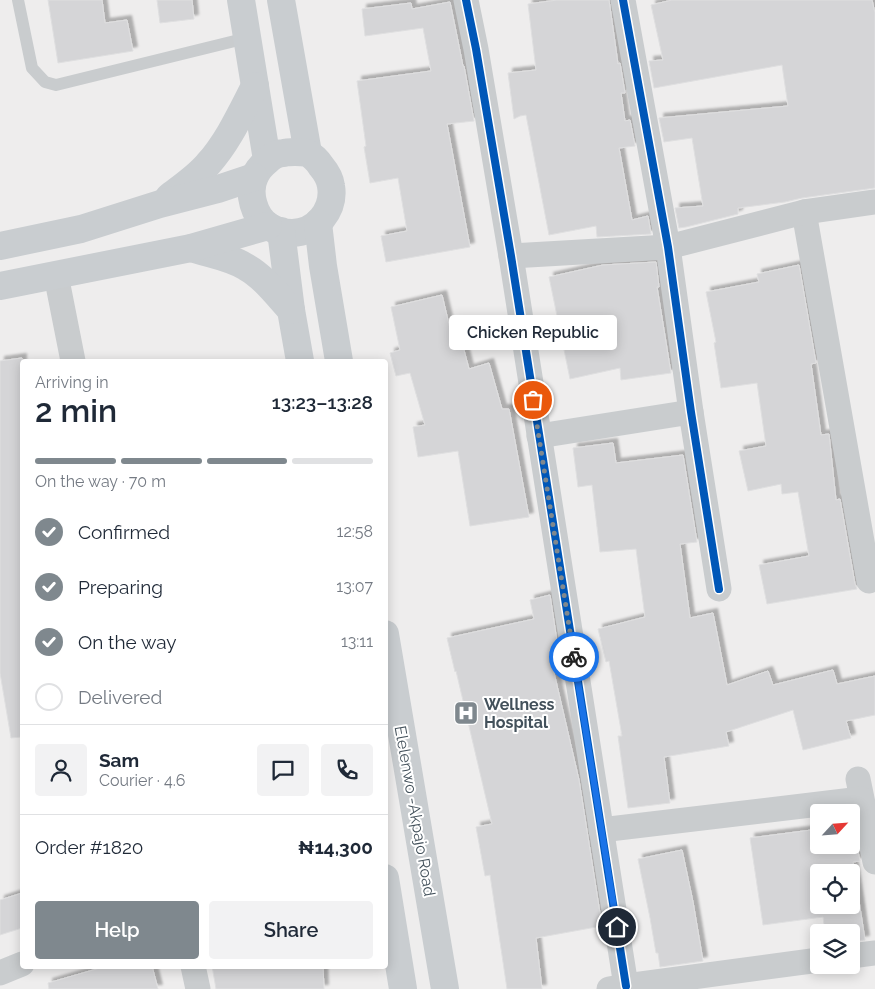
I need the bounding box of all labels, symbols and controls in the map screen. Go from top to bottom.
callout: Chicken Republic [449,315,617,350]
text: Chicken Republic [467,323,599,342]
text: Arriving in [35,373,109,392]
pin [512,379,554,421]
icon: bag [519,386,547,414]
text: 13:23–13:28 [272,391,373,413]
text: 2 min [35,392,117,429]
text: On the way · 70 m [35,472,166,491]
icon: check [35,518,63,546]
text: Confirmed [78,521,170,543]
text: 12:58 [337,522,373,541]
icon: check [35,573,63,601]
text: Preparing [78,576,163,598]
text: 13:07 [336,577,373,596]
icon: check [35,628,63,656]
text: On the way [78,631,177,653]
text: 13:11 [341,632,373,651]
courier [549,632,599,682]
icon: bike [560,643,588,671]
text: Delivered [78,686,162,708]
place label: Wellness Hospital [484,695,555,732]
hospital icon: Wellness Hospital [453,700,479,726]
street label: Elelenwo -Akpajo Road [391,724,439,898]
button: person [35,744,87,796]
button: chat [257,744,309,796]
button: phone [321,744,373,796]
text: Sam [99,749,139,771]
text: Courier · 4.6 [99,771,185,790]
north arrow [810,804,860,854]
map controls [810,804,860,974]
text: Order #1820 [35,836,144,858]
text: ₦14,300 [298,836,373,858]
button: locate [810,864,860,914]
button: Help [35,901,199,959]
button: Share [209,901,373,959]
pin [596,906,638,948]
icon: home [603,913,631,941]
button: layers [810,924,860,974]

